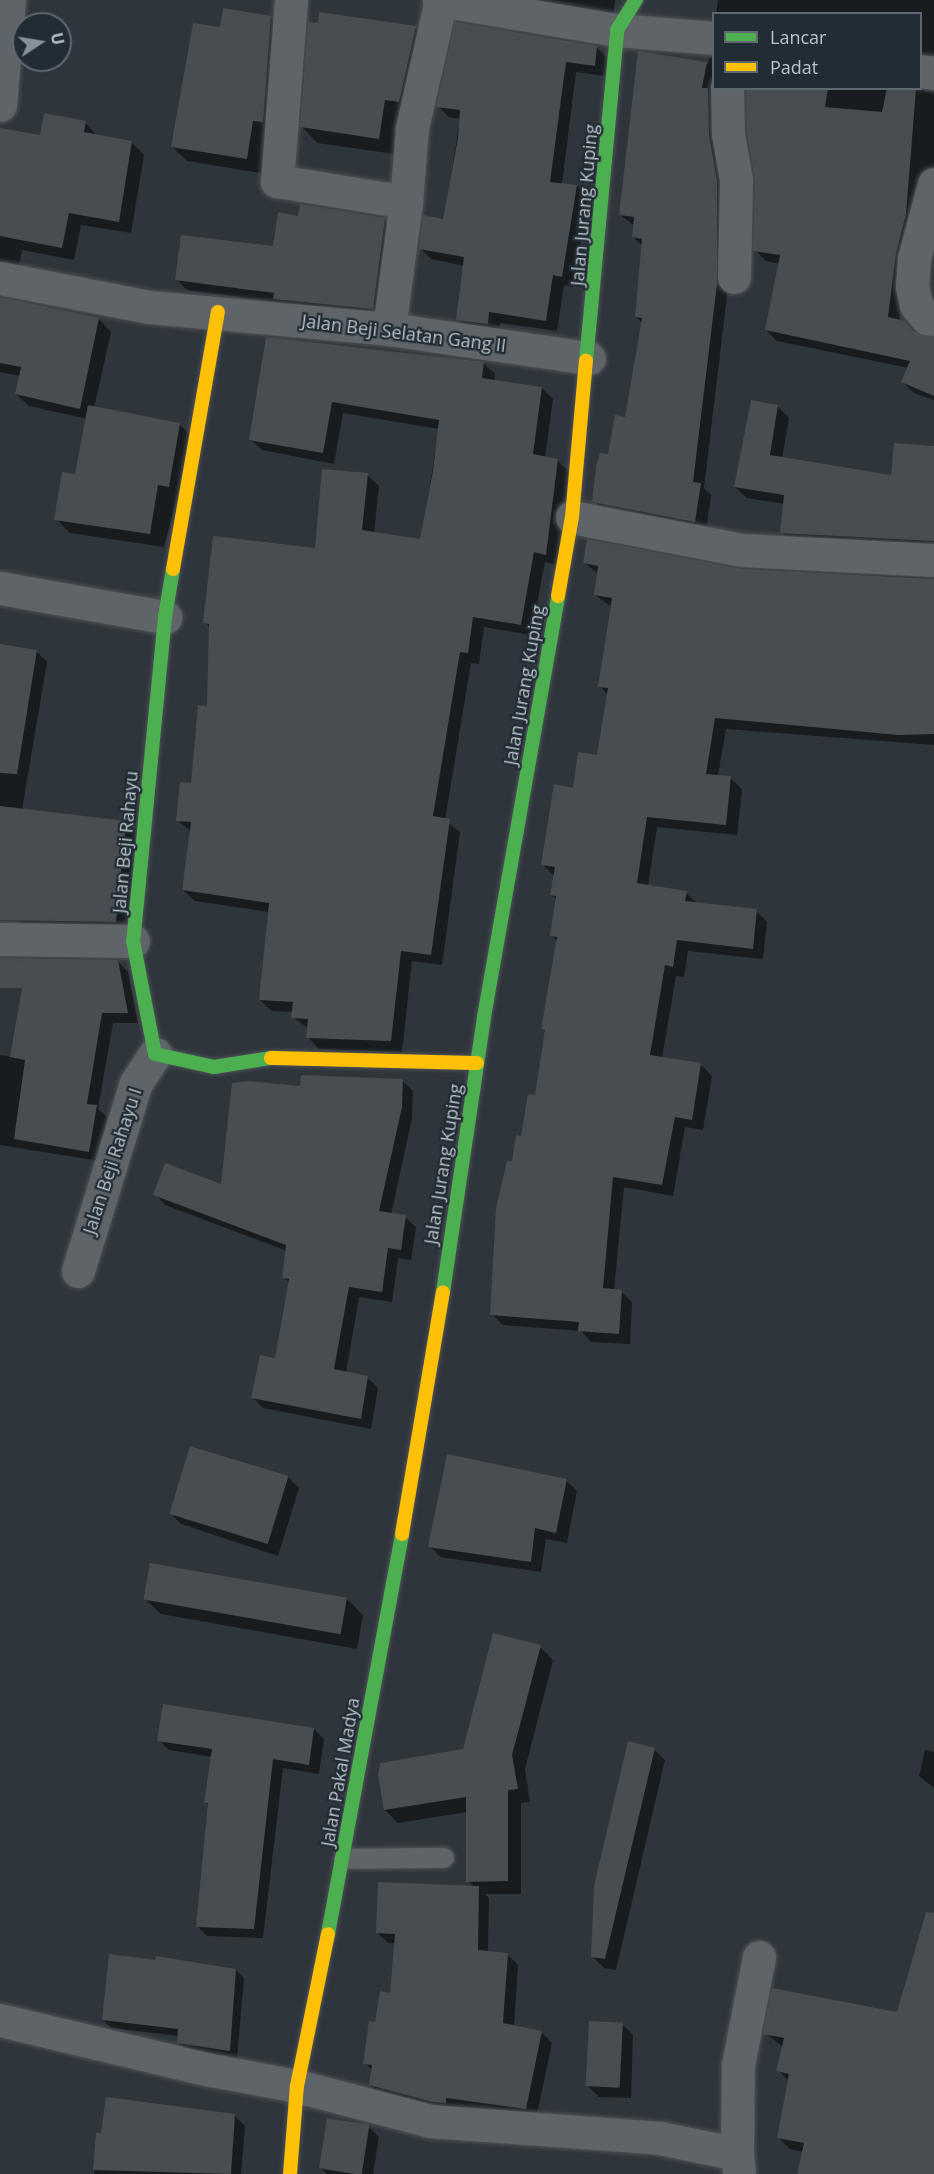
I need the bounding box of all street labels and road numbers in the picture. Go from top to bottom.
street label: Jalan Jurang Kuping [566,123,602,287]
street label: Jalan Beji Selatan Gang II [301,310,507,356]
street label: Jalan Jurang Kuping [499,603,549,767]
street label: Jalan Beji Rahayu [108,770,142,914]
street label: Jalan Jurang Kuping [420,1082,466,1246]
street label: Jalan Beji Rahayu I [78,1085,146,1237]
street label: Jalan Pakal Madya [316,1696,364,1848]

